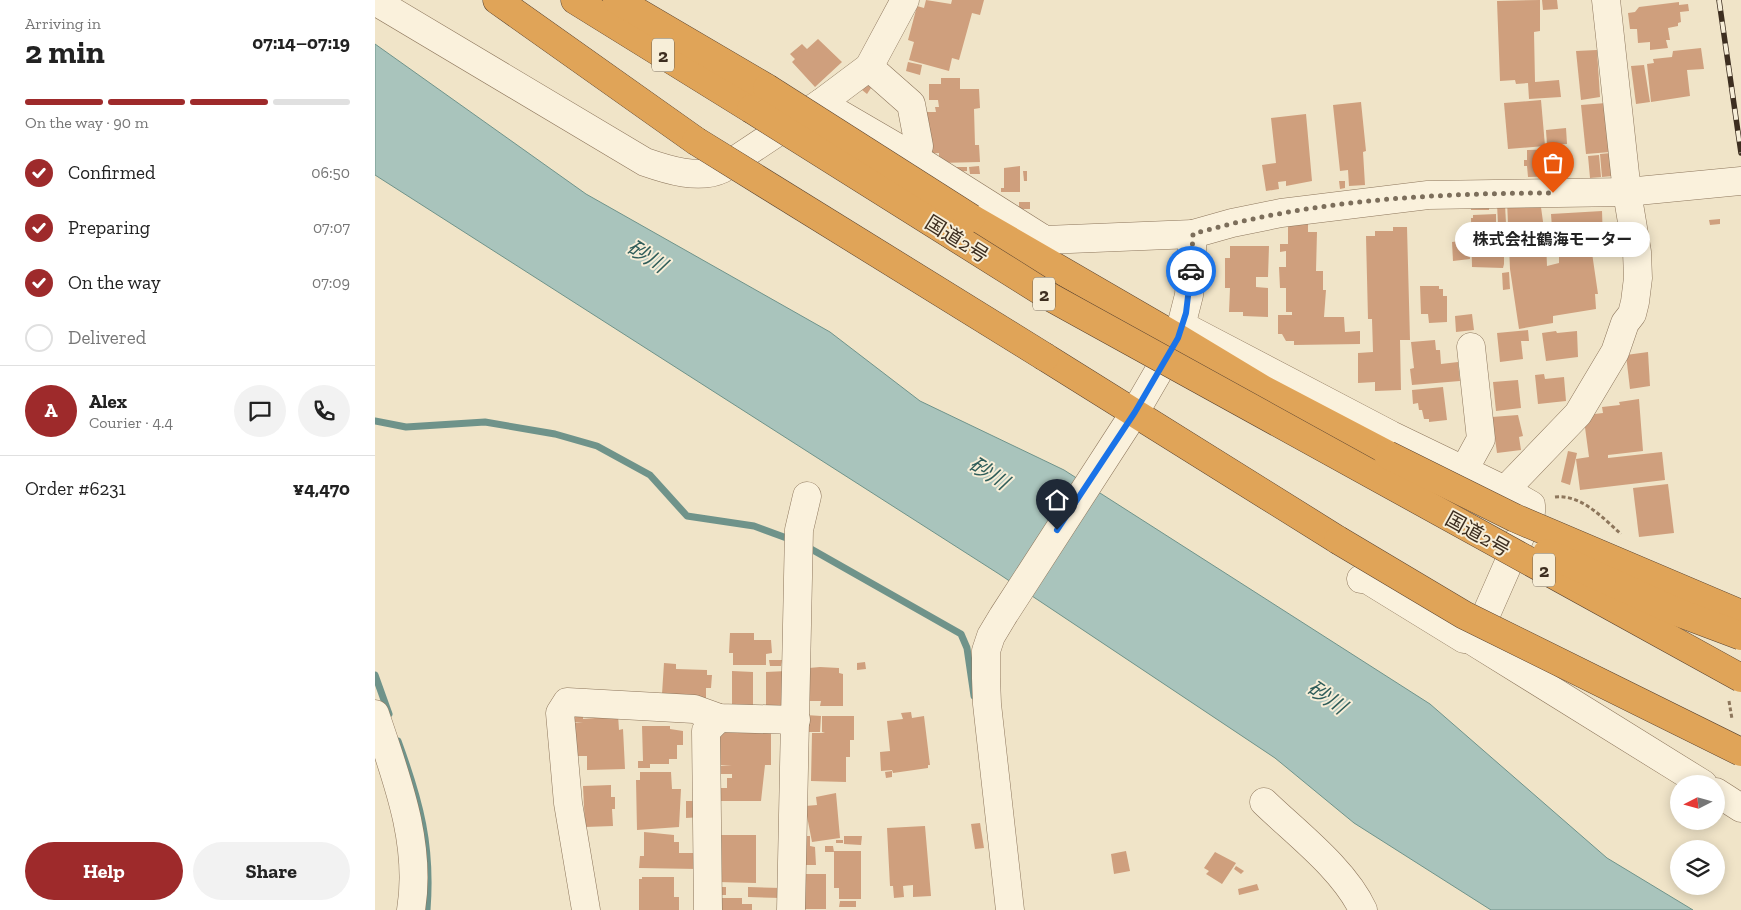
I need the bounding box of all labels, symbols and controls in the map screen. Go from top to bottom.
text: Arriving in [25,14,101,33]
text: 07:14–07:19 [252,31,350,54]
text: 2 min [25,33,105,71]
road number: 2 [652,38,674,72]
text: On the way · 90 m [25,113,149,132]
pin [1532,142,1574,193]
icon: bag [1539,149,1567,177]
icon: check [25,159,53,187]
text: Confirmed [68,161,155,184]
text: 06:50 [311,163,350,182]
street label: 国道2号 [921,210,993,268]
icon: check [25,214,53,242]
text: Preparing [68,216,150,239]
text: 07:07 [313,218,350,237]
callout: 株式会社鶴海モーター [1455,223,1651,258]
text: 株式会社鶴海モーター [1472,230,1633,249]
water label: 砂川 [623,234,673,279]
courier [1166,246,1216,296]
icon: car [1177,257,1205,285]
icon: check [25,269,53,297]
text: On the way [68,271,161,294]
text: 07:09 [312,273,350,292]
road number: 2 [1033,278,1055,310]
text: Delivered [68,326,146,349]
button: chat [234,385,286,437]
button: phone [298,385,350,437]
text: Alex [89,390,127,413]
text: A [44,399,58,422]
text: Courier · 4.4 [89,413,173,432]
water label: 砂川 [965,451,1015,496]
text: Order #6231 [25,477,126,500]
text: ¥4,470 [293,477,350,500]
pin [1036,479,1078,530]
icon: home [1043,486,1071,514]
street label: 国道2号 [1441,506,1515,562]
road number: 2 [1533,554,1555,586]
water label: 砂川 [1303,675,1353,720]
north arrow [1670,775,1725,830]
map controls [1670,775,1725,895]
button: layers [1670,840,1725,895]
button: Help [25,842,183,900]
button: Share [193,842,350,900]

